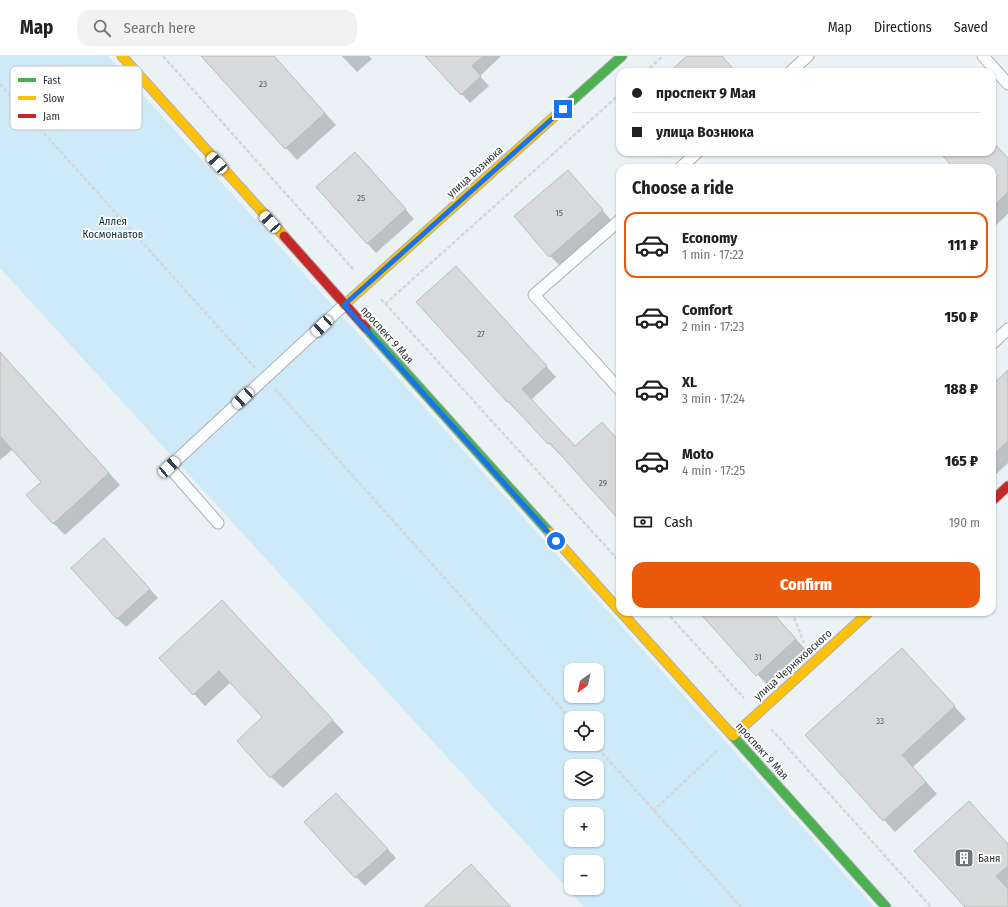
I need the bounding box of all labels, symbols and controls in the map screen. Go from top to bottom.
search box [77,10,357,46]
text: Map [20,16,53,39]
icon: search [91,17,113,39]
text: Search here [123,19,196,37]
text: Map [828,19,852,36]
text: Directions [874,19,932,36]
text: Saved [954,19,988,36]
legend [10,66,142,130]
text: Fast [43,74,61,87]
house number: 23 [259,79,267,89]
text: проспект 9 Мая [656,84,756,102]
text: Slow [43,92,64,105]
route end [554,100,572,118]
text: Jam [43,110,60,123]
text: улица Вознюка [656,123,754,141]
street label: улица Вознюка [444,144,506,200]
car [205,150,229,176]
text: Choose a ride [632,177,734,199]
house number: 25 [357,193,365,203]
house number: 15 [555,208,563,218]
car [258,209,282,235]
park label: Аллея Космонавтов [83,215,143,241]
icon: car [634,227,670,263]
text: Economy [682,229,737,247]
text: 111 ₽ [948,236,978,254]
text: 1 min · 17:22 [682,247,744,262]
icon: car [634,299,670,335]
text: Comfort [682,301,733,319]
street label: проспект 9 Мая [358,304,416,366]
text: 150 ₽ [944,308,978,326]
car [309,313,335,339]
text: 2 min · 17:23 [682,319,744,334]
house number: 27 [477,329,485,339]
icon: car [634,371,670,407]
text: XL [682,373,697,391]
text: 188 ₽ [944,380,978,398]
car [230,385,256,411]
text: 3 min · 17:24 [682,391,745,406]
icon: car [634,443,670,479]
text: Moto [682,445,714,463]
text: 165 ₽ [945,452,978,470]
car [156,455,182,479]
text: 4 min · 17:25 [682,463,745,478]
house number: 29 [599,478,607,488]
icon: cash [632,511,654,533]
text: Cash [664,513,693,531]
text: 190 m [949,515,980,530]
route start [547,532,565,550]
button: Confirm [632,562,980,608]
street label: улица Черняховского [751,627,835,703]
house number: 31 [754,652,762,662]
north arrow [564,663,604,703]
map controls [564,663,604,895]
button: locate [564,711,604,751]
house number: 33 [876,716,884,726]
street label: проспект 9 Мая [733,720,791,782]
button: layers [564,759,604,799]
button: + [564,807,604,847]
building icon: Баня [953,847,975,869]
place label: Баня [978,852,1000,865]
button: − [564,855,604,895]

